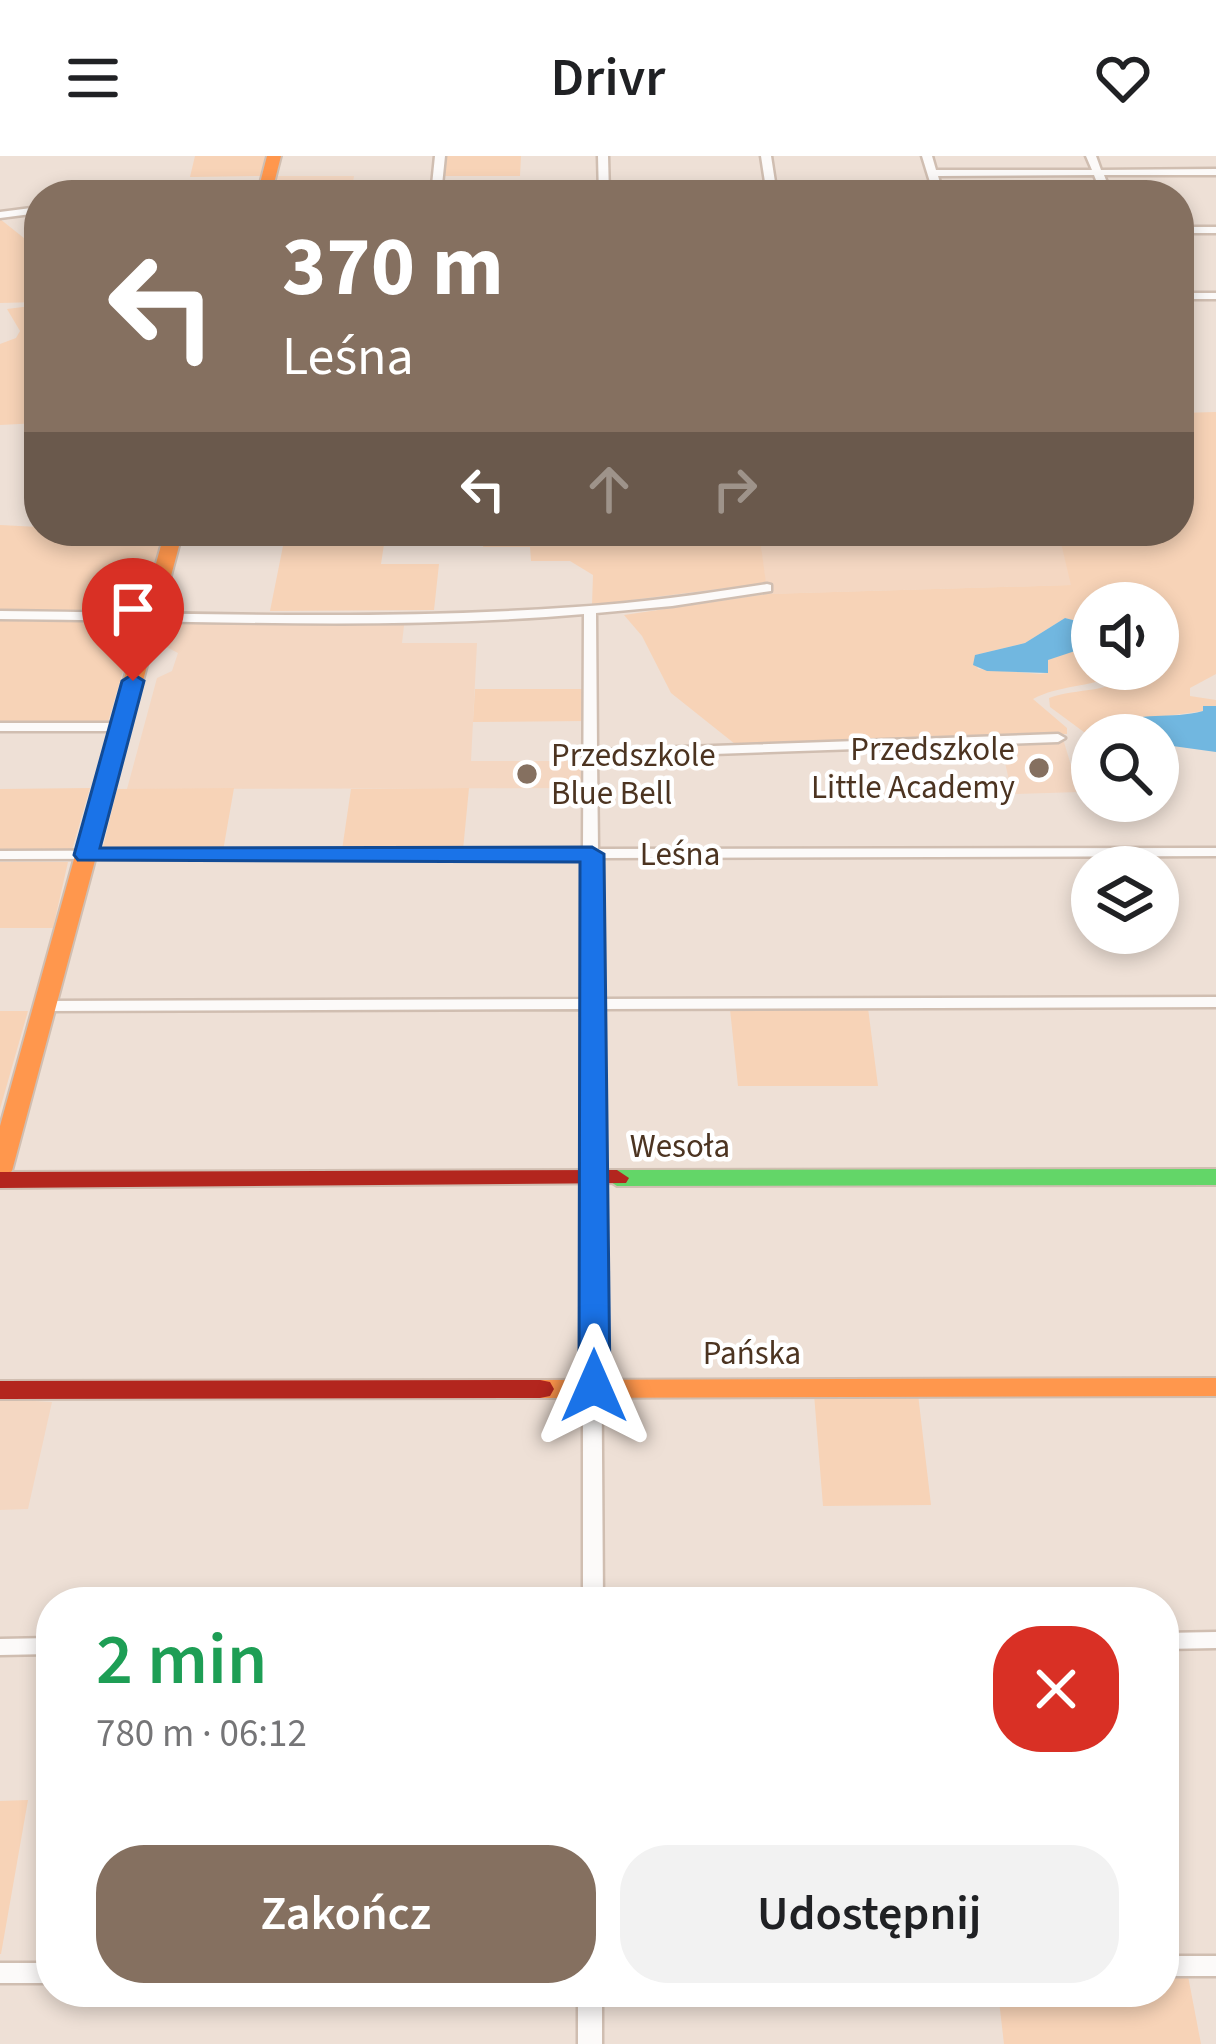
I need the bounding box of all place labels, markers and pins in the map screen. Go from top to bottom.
pin [82,558,184,681]
place label: Przedszkole Little Academy [811,726,1016,811]
place label: Przedszkole Blue Bell [551,732,716,817]
marker: Przedszkole Little Academy [1026,755,1052,781]
marker: Przedszkole Blue Bell [514,761,540,787]

